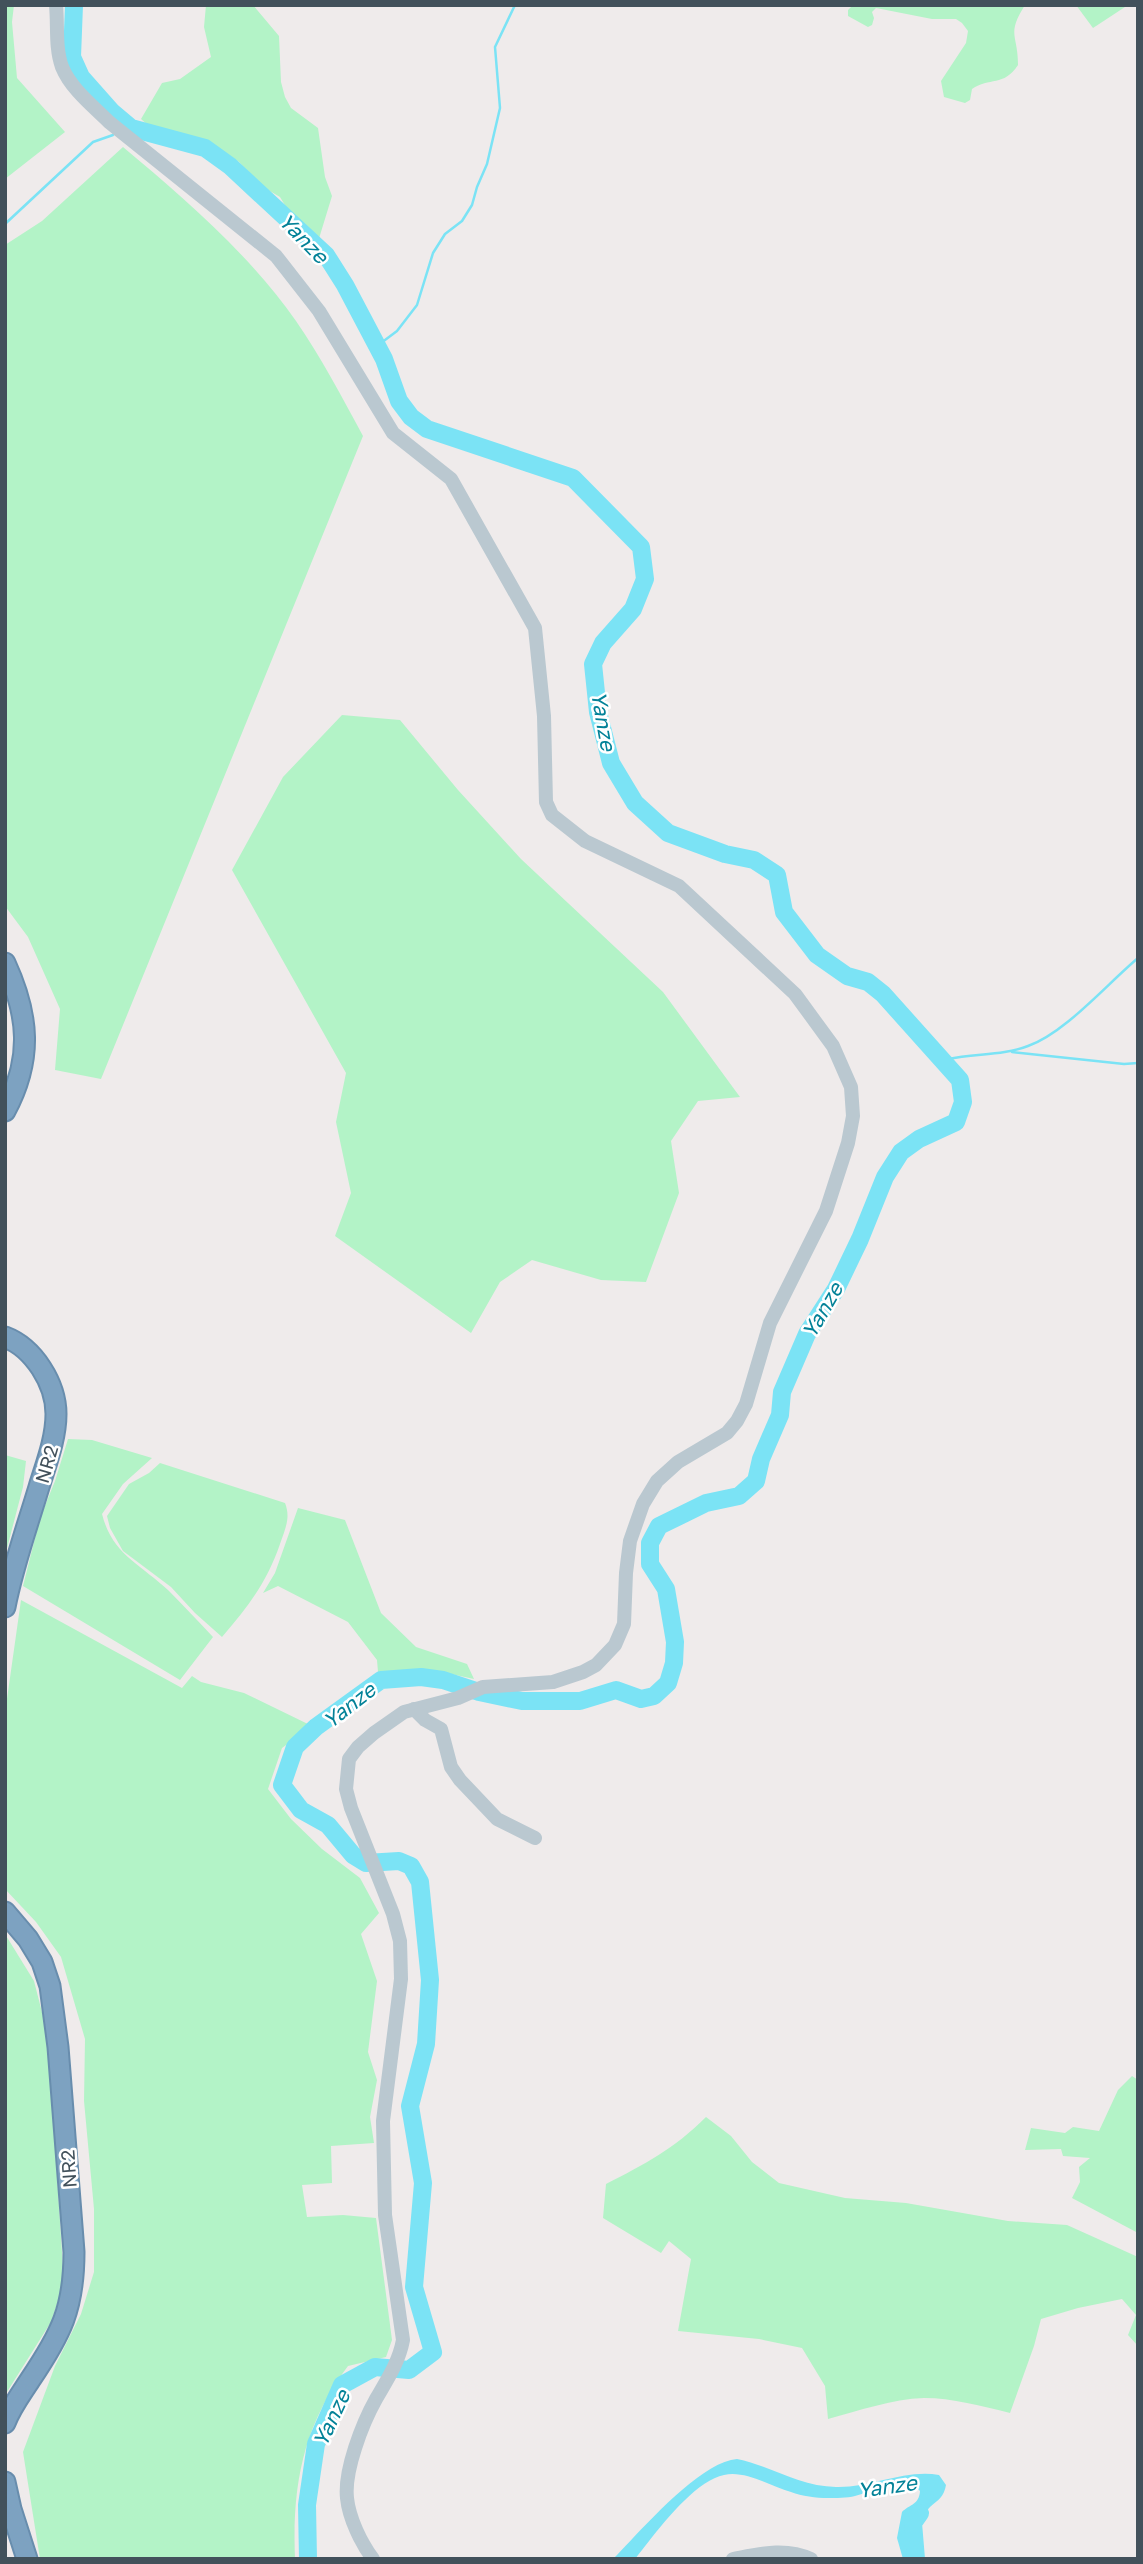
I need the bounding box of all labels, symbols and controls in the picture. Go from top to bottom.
water label: Yanze [274,208,335,270]
water label: Yanze [586,689,622,754]
water label: Yanze [796,1276,849,1342]
street label: NR2 [30,1442,62,1486]
water label: Yanze [318,1675,382,1734]
street label: NR2 [55,2149,81,2189]
water label: Yanze [307,2384,356,2450]
water label: Yanze [856,2469,920,2503]

